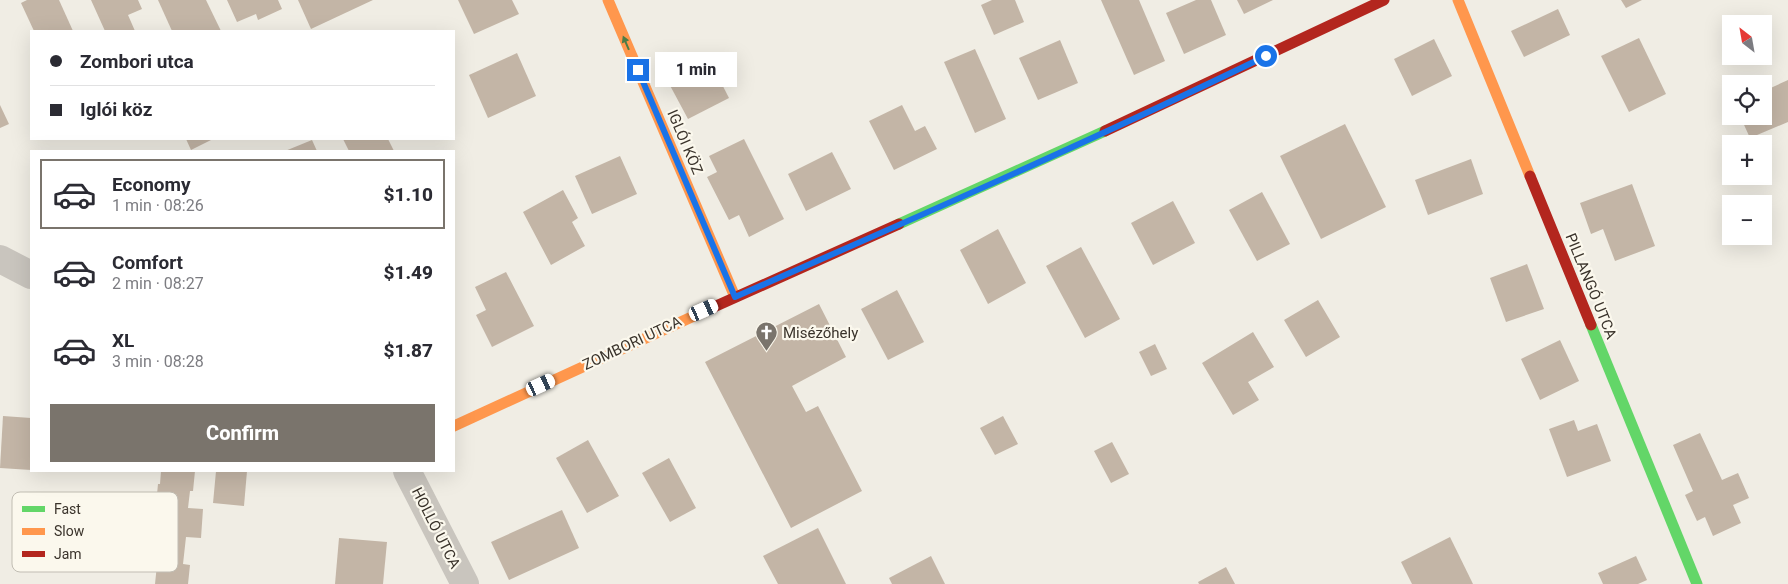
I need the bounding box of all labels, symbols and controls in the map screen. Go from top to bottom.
north arrow [1722,15,1772,65]
map controls [1722,15,1772,245]
one-way arrow [621,36,629,50]
route start [1255,45,1277,67]
text: Zombori utca [80,50,194,73]
callout: 1 min [656,52,738,88]
route end [627,59,649,81]
text: 1 min [676,60,716,79]
button: locate [1722,75,1772,125]
text: Iglói köz [80,98,152,121]
street label: IGLÓI KÖZ [663,107,707,177]
button: + [1722,135,1772,185]
icon: car [52,172,97,217]
text: Economy [112,173,191,196]
text: $1.10 [384,183,433,206]
button: − [1722,195,1772,245]
text: 1 min · 08:26 [112,196,204,215]
street label: PILLANGÓ UTCA [1562,230,1621,342]
icon: car [52,250,97,295]
text: Comfort [112,251,183,274]
text: $1.49 [384,261,433,284]
text: 2 min · 08:27 [112,274,204,293]
car [687,297,720,323]
street label: ZOMBORI UTCA [580,312,684,374]
church icon: Misézőhely [755,321,779,352]
place label: Misézőhely [783,324,858,342]
icon: car [52,328,97,373]
text: XL [112,329,134,352]
text: $1.87 [384,339,433,362]
text: 3 min · 08:28 [112,352,204,371]
car [524,372,557,398]
button: Confirm [50,404,435,462]
street label: HOLLÓ UTCA [408,484,464,572]
legend [12,492,178,572]
text: Fast [54,501,81,517]
text: Slow [54,523,85,539]
text: Jam [54,546,82,562]

